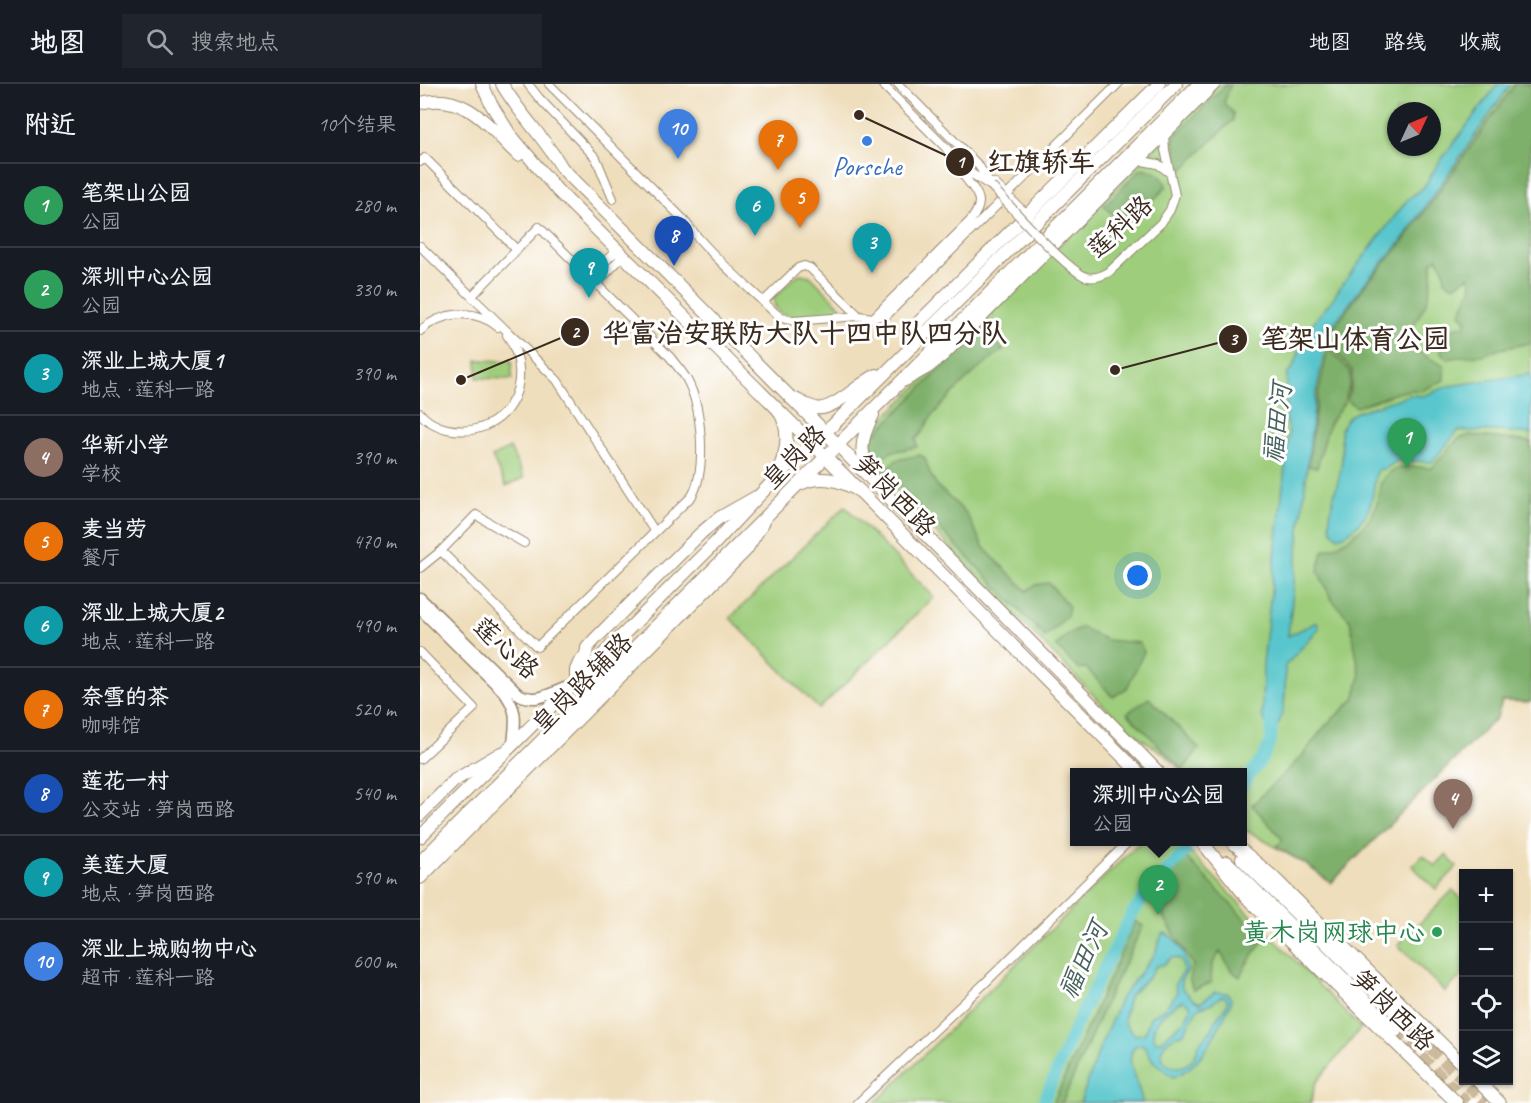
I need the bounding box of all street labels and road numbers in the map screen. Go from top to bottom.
street label: 莲科路 [1080,188,1160,266]
street label: 皇岗路 [755,418,833,496]
street label: 笋岗西路 [847,447,943,543]
street label: 莲心路 [466,610,546,686]
street label: 皇岗路辅路 [524,625,640,741]
street label: 笋岗西路 [1344,962,1442,1058]

